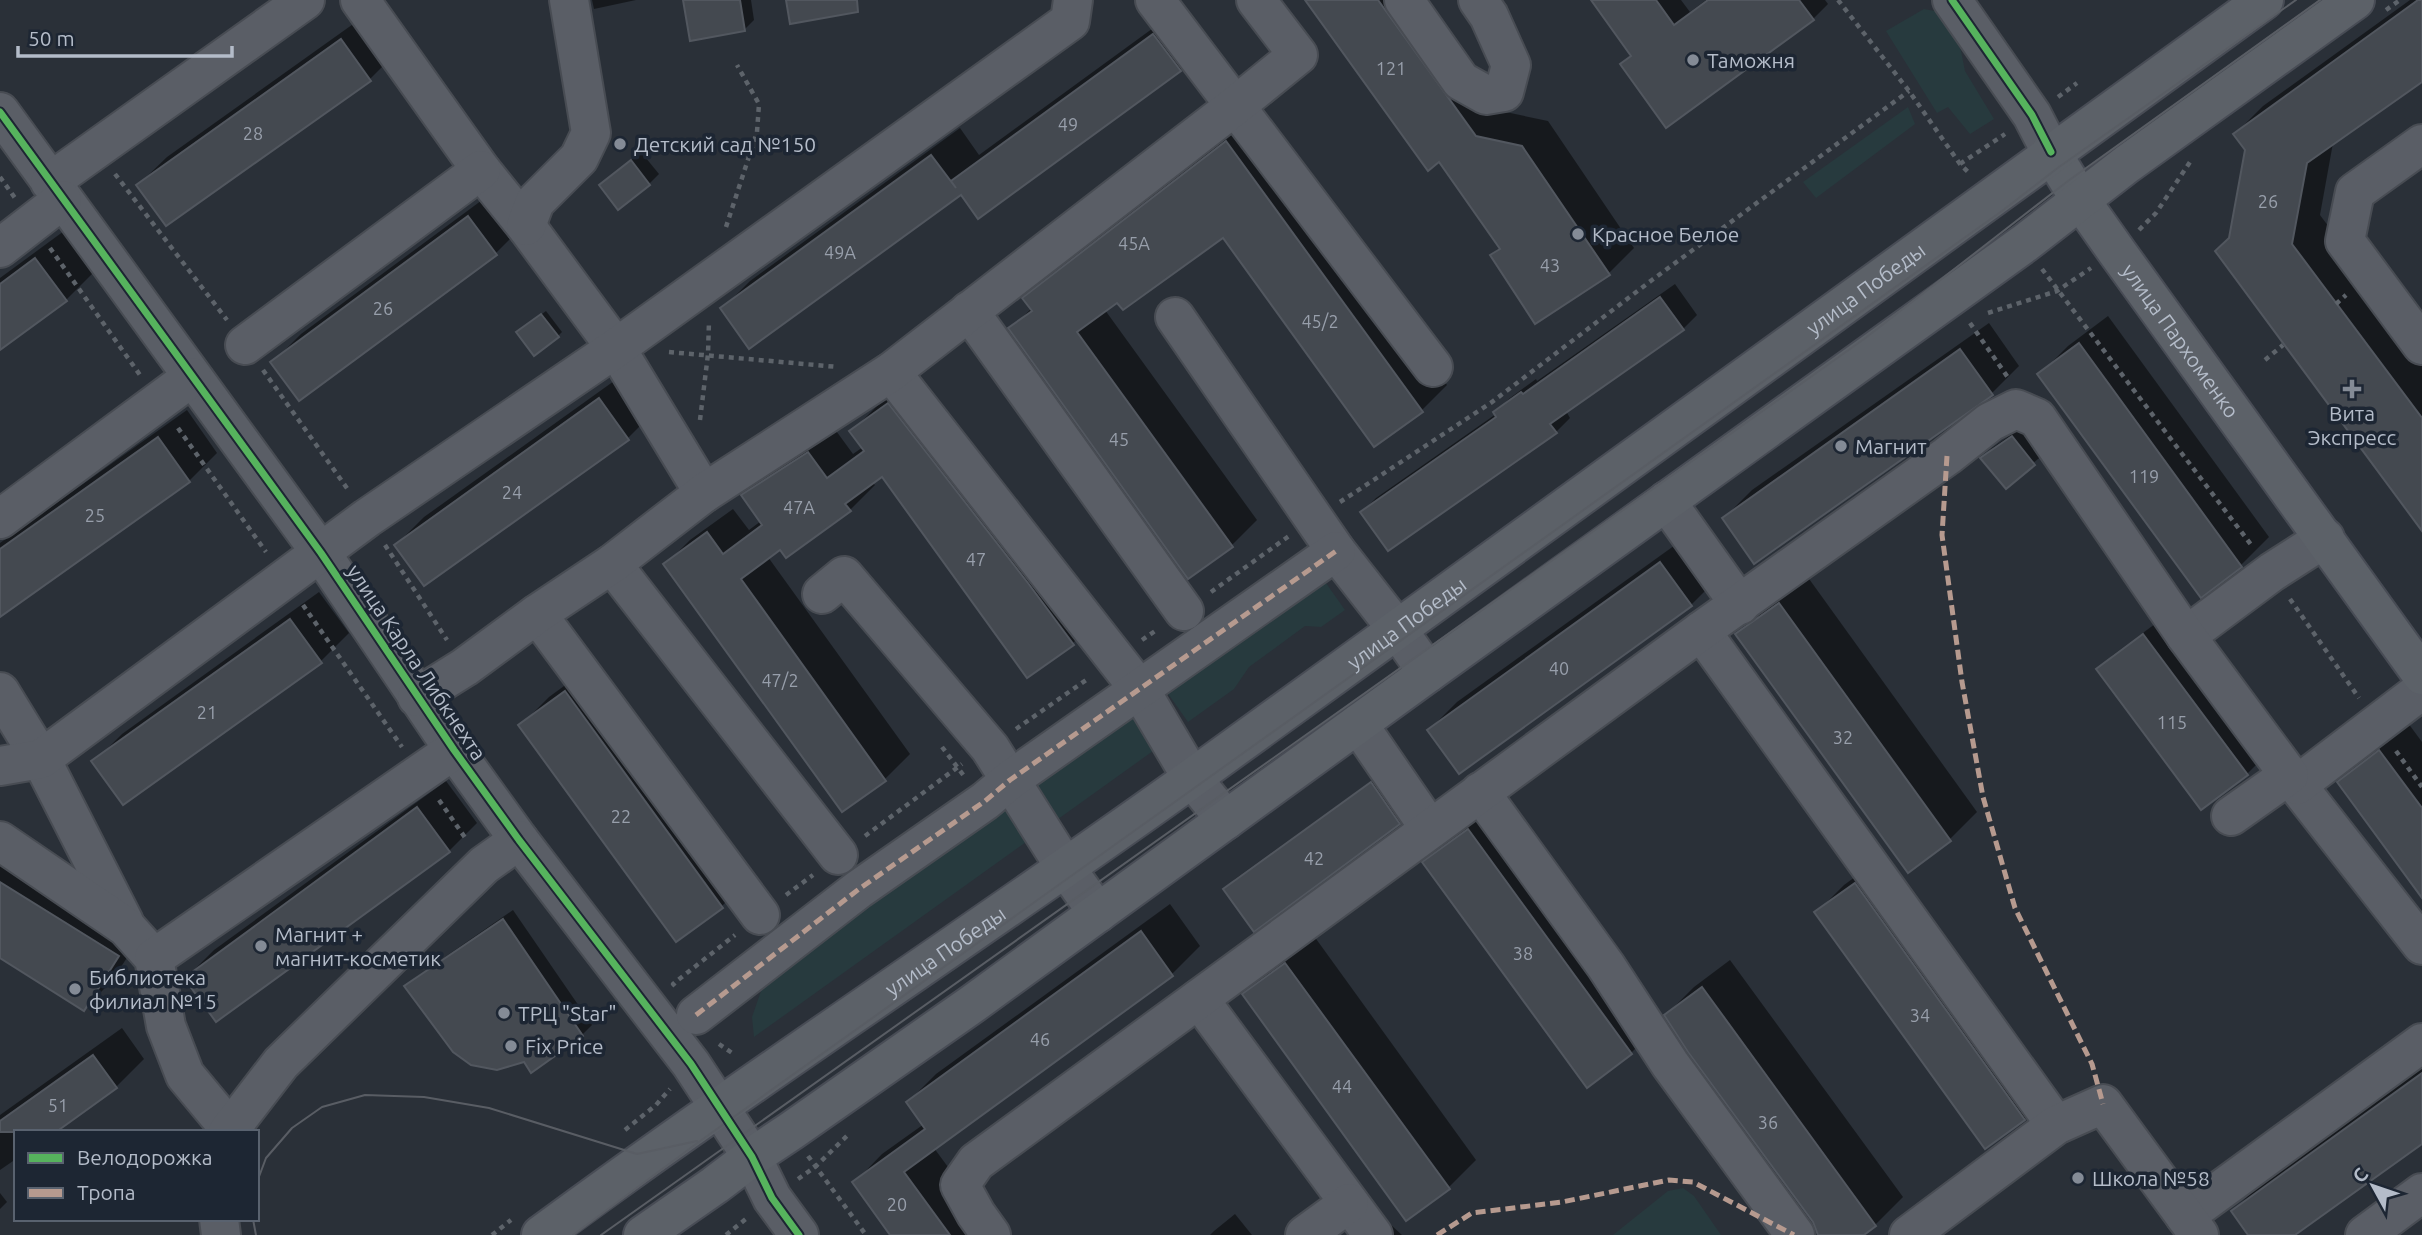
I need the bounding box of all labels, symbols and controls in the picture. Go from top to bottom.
scale bar [18,14,231,58]
text: 50 m [28,26,75,50]
place label: Таможня [1707,48,1795,72]
marker: Таможня [1685,52,1701,68]
house number: 121 [1376,58,1406,78]
house number: 49 [1058,114,1078,134]
house number: 28 [243,123,263,143]
place label: Детский сад №150 [634,132,816,156]
marker: Детский сад №150 [612,136,628,152]
house number: 26 [2258,191,2278,211]
place label: Красное Белое [1592,222,1739,246]
marker: Красное Белое [1570,226,1586,242]
house number: 45А [1118,233,1150,253]
street label: улица Победы [1802,237,1930,340]
house number: 49А [824,242,856,262]
house number: 43 [1540,255,1560,275]
street label: улица Пархоменко [2117,259,2244,422]
house number: 26 [373,298,393,318]
house number: 45/2 [1301,311,1339,331]
marker: Вита Экспресс [2344,381,2360,397]
place label: Вита Экспресс [2308,401,2397,449]
house number: 45 [1109,429,1129,449]
place label: Магнит [1855,434,1927,458]
marker: Магнит [1833,438,1849,454]
house number: 119 [2129,466,2159,486]
house number: 24 [502,482,522,502]
house number: 47А [783,497,815,517]
house number: 25 [85,505,105,525]
house number: 47 [966,549,986,569]
street label: улица Карла Либкнехта [343,560,491,764]
street label: улица Победы [1342,572,1470,674]
house number: 40 [1549,658,1569,678]
house number: 47/2 [761,670,799,690]
house number: 21 [197,702,217,722]
house number: 115 [2157,712,2187,732]
house number: 32 [1833,727,1853,747]
house number: 22 [611,806,631,826]
house number: 42 [1304,848,1324,868]
street label: улица Победы [880,901,1010,1001]
place label: Магнит + магнит-косметик [275,922,441,970]
marker: Магнит + магнит-косметик [253,938,269,954]
house number: 38 [1513,943,1533,963]
place label: Библиотека филиал №15 [89,965,217,1013]
marker: Библиотека филиал №15 [67,981,83,997]
place label: ТРЦ "Star" [518,1001,617,1025]
marker: ТРЦ "Star" [496,1005,512,1021]
house number: 34 [1910,1005,1930,1025]
house number: 46 [1030,1029,1050,1049]
place label: Fix Price [525,1034,603,1058]
marker: Fix Price [503,1038,519,1054]
house number: 44 [1332,1076,1352,1096]
house number: 51 [48,1095,68,1115]
house number: 36 [1758,1112,1778,1132]
legend [14,1130,259,1221]
text: Велодорожка [77,1145,213,1169]
north arrow [2338,1151,2408,1221]
text: С [2348,1163,2372,1187]
place label: Школа №58 [2092,1166,2210,1190]
marker: Школа №58 [2070,1170,2086,1186]
text: Тропа [77,1180,136,1204]
house number: 20 [887,1194,907,1214]

